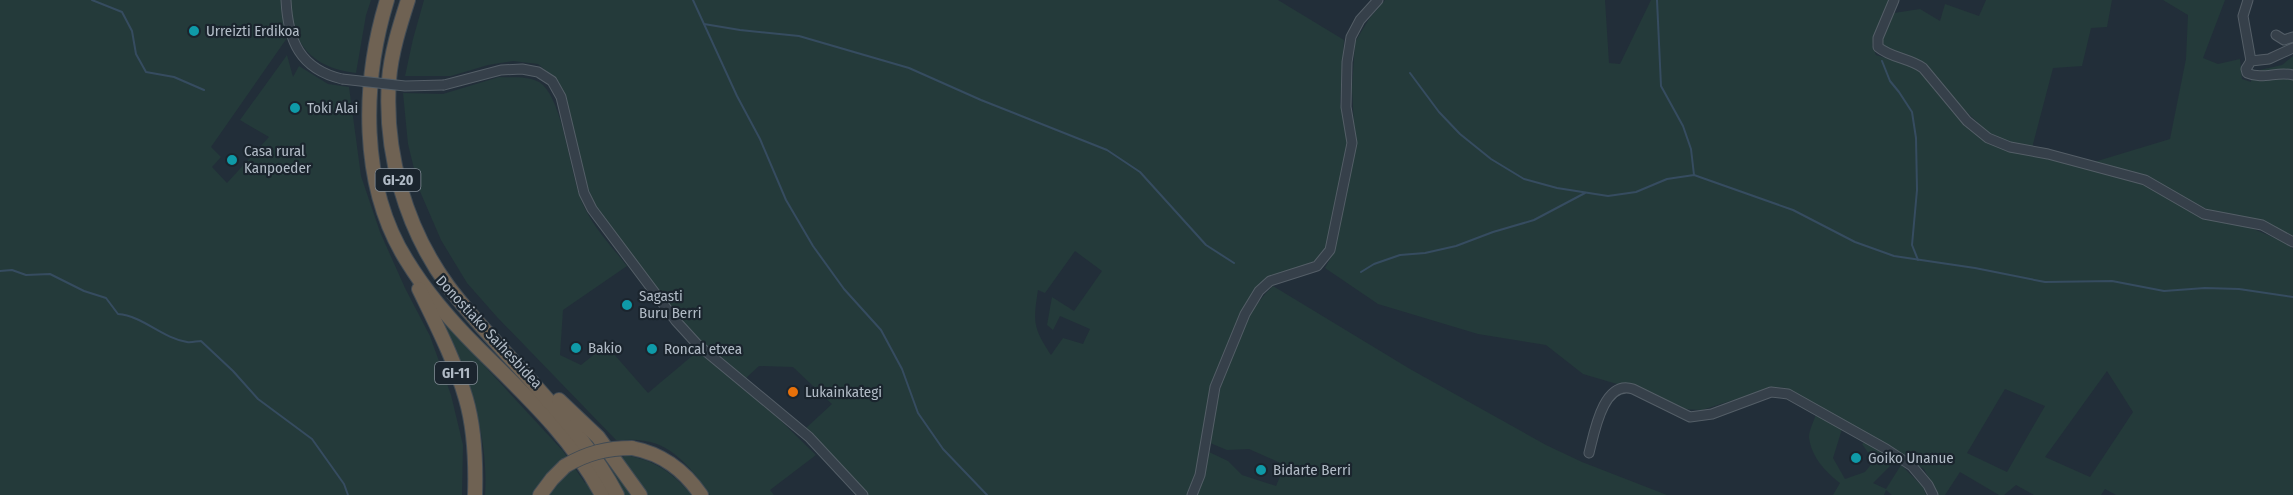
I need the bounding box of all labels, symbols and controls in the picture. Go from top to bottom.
place label: Urreizti Erdikoa [206,22,300,40]
marker: Urreizti Erdikoa [187,24,201,38]
place label: Toki Alai [307,99,358,117]
marker: Toki Alai [288,101,302,115]
place label: Casa rural Kanpoeder [244,142,312,177]
marker: Casa rural Kanpoeder [225,153,239,167]
road number: GI-20 [376,169,420,191]
street label: Donostiako Saihesbidea [432,272,546,392]
place label: Sagasti Buru Berri [639,287,702,322]
marker: Sagasti Buru Berri [620,298,634,312]
place label: Bakio [588,339,622,357]
place label: Roncal etxea [664,340,742,358]
marker: Bakio [569,341,583,355]
marker: Roncal etxea [645,342,659,356]
road number: GI-11 [435,362,477,384]
place label: Lukainkategi [805,383,882,401]
marker: Lukainkategi [786,385,800,399]
place label: Goiko Unanue [1868,449,1954,467]
marker: Goiko Unanue [1849,451,1863,465]
place label: Bidarte Berri [1273,461,1351,479]
marker: Bidarte Berri [1254,463,1268,477]

